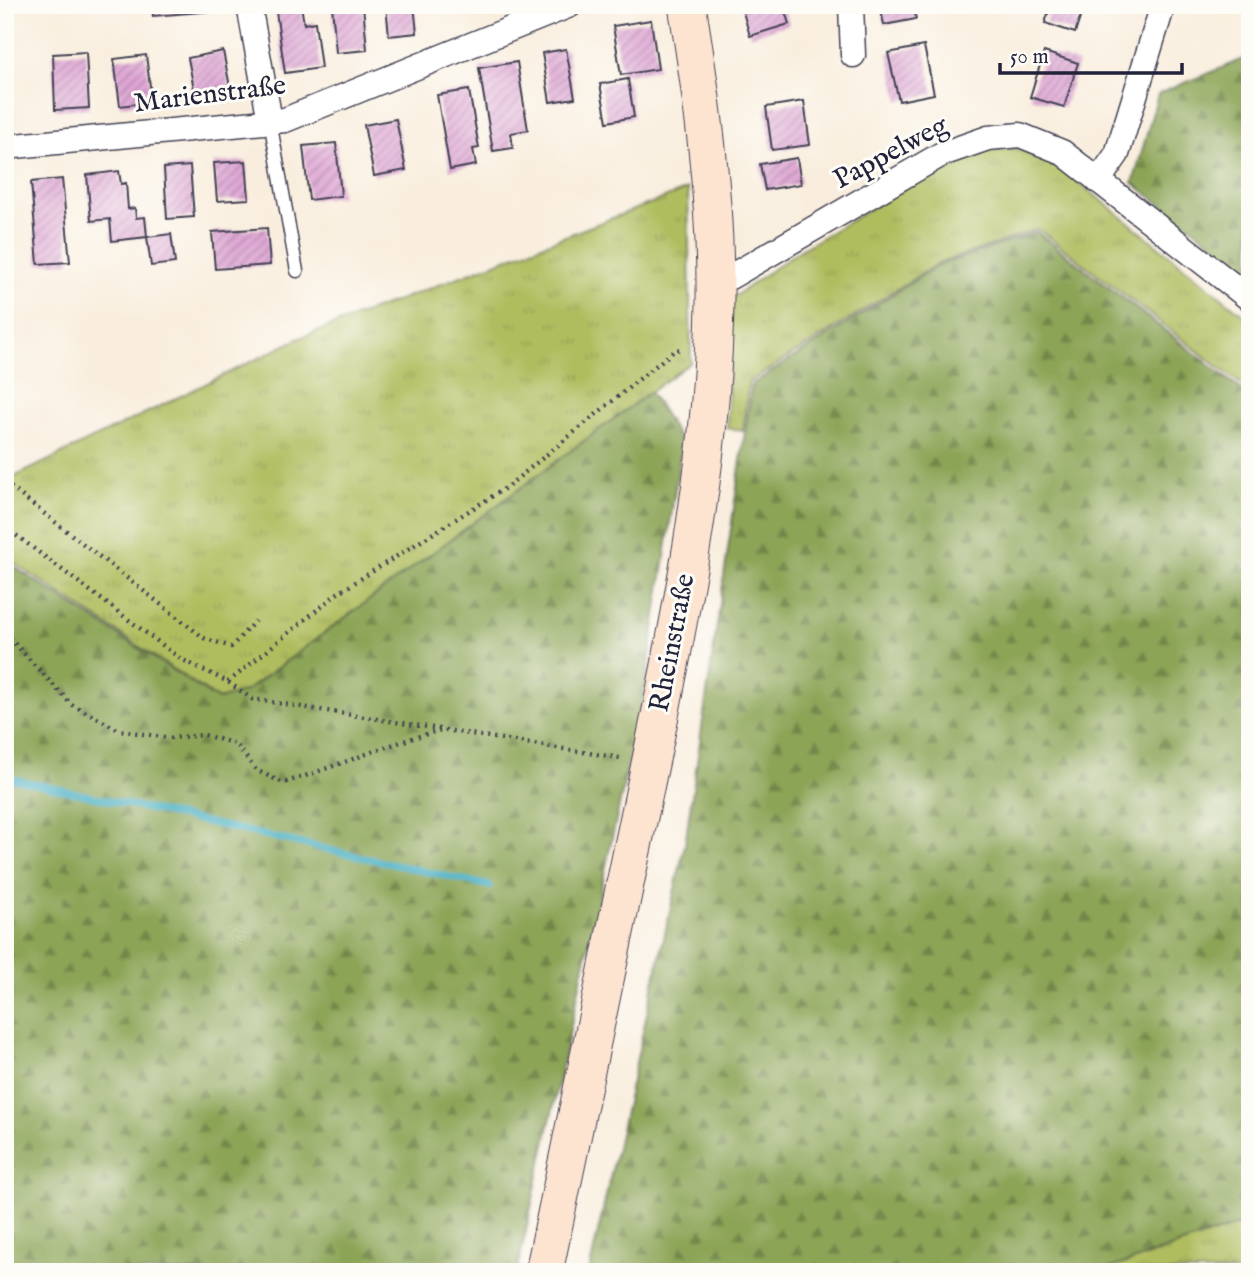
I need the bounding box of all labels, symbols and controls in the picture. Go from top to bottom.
scale bar [1000,32,1182,76]
text: 50 m [1010,44,1049,71]
street label: Marienstraße [132,68,288,122]
street label: Pappelweg [828,108,955,198]
street label: Rheinstraße [642,571,704,715]

